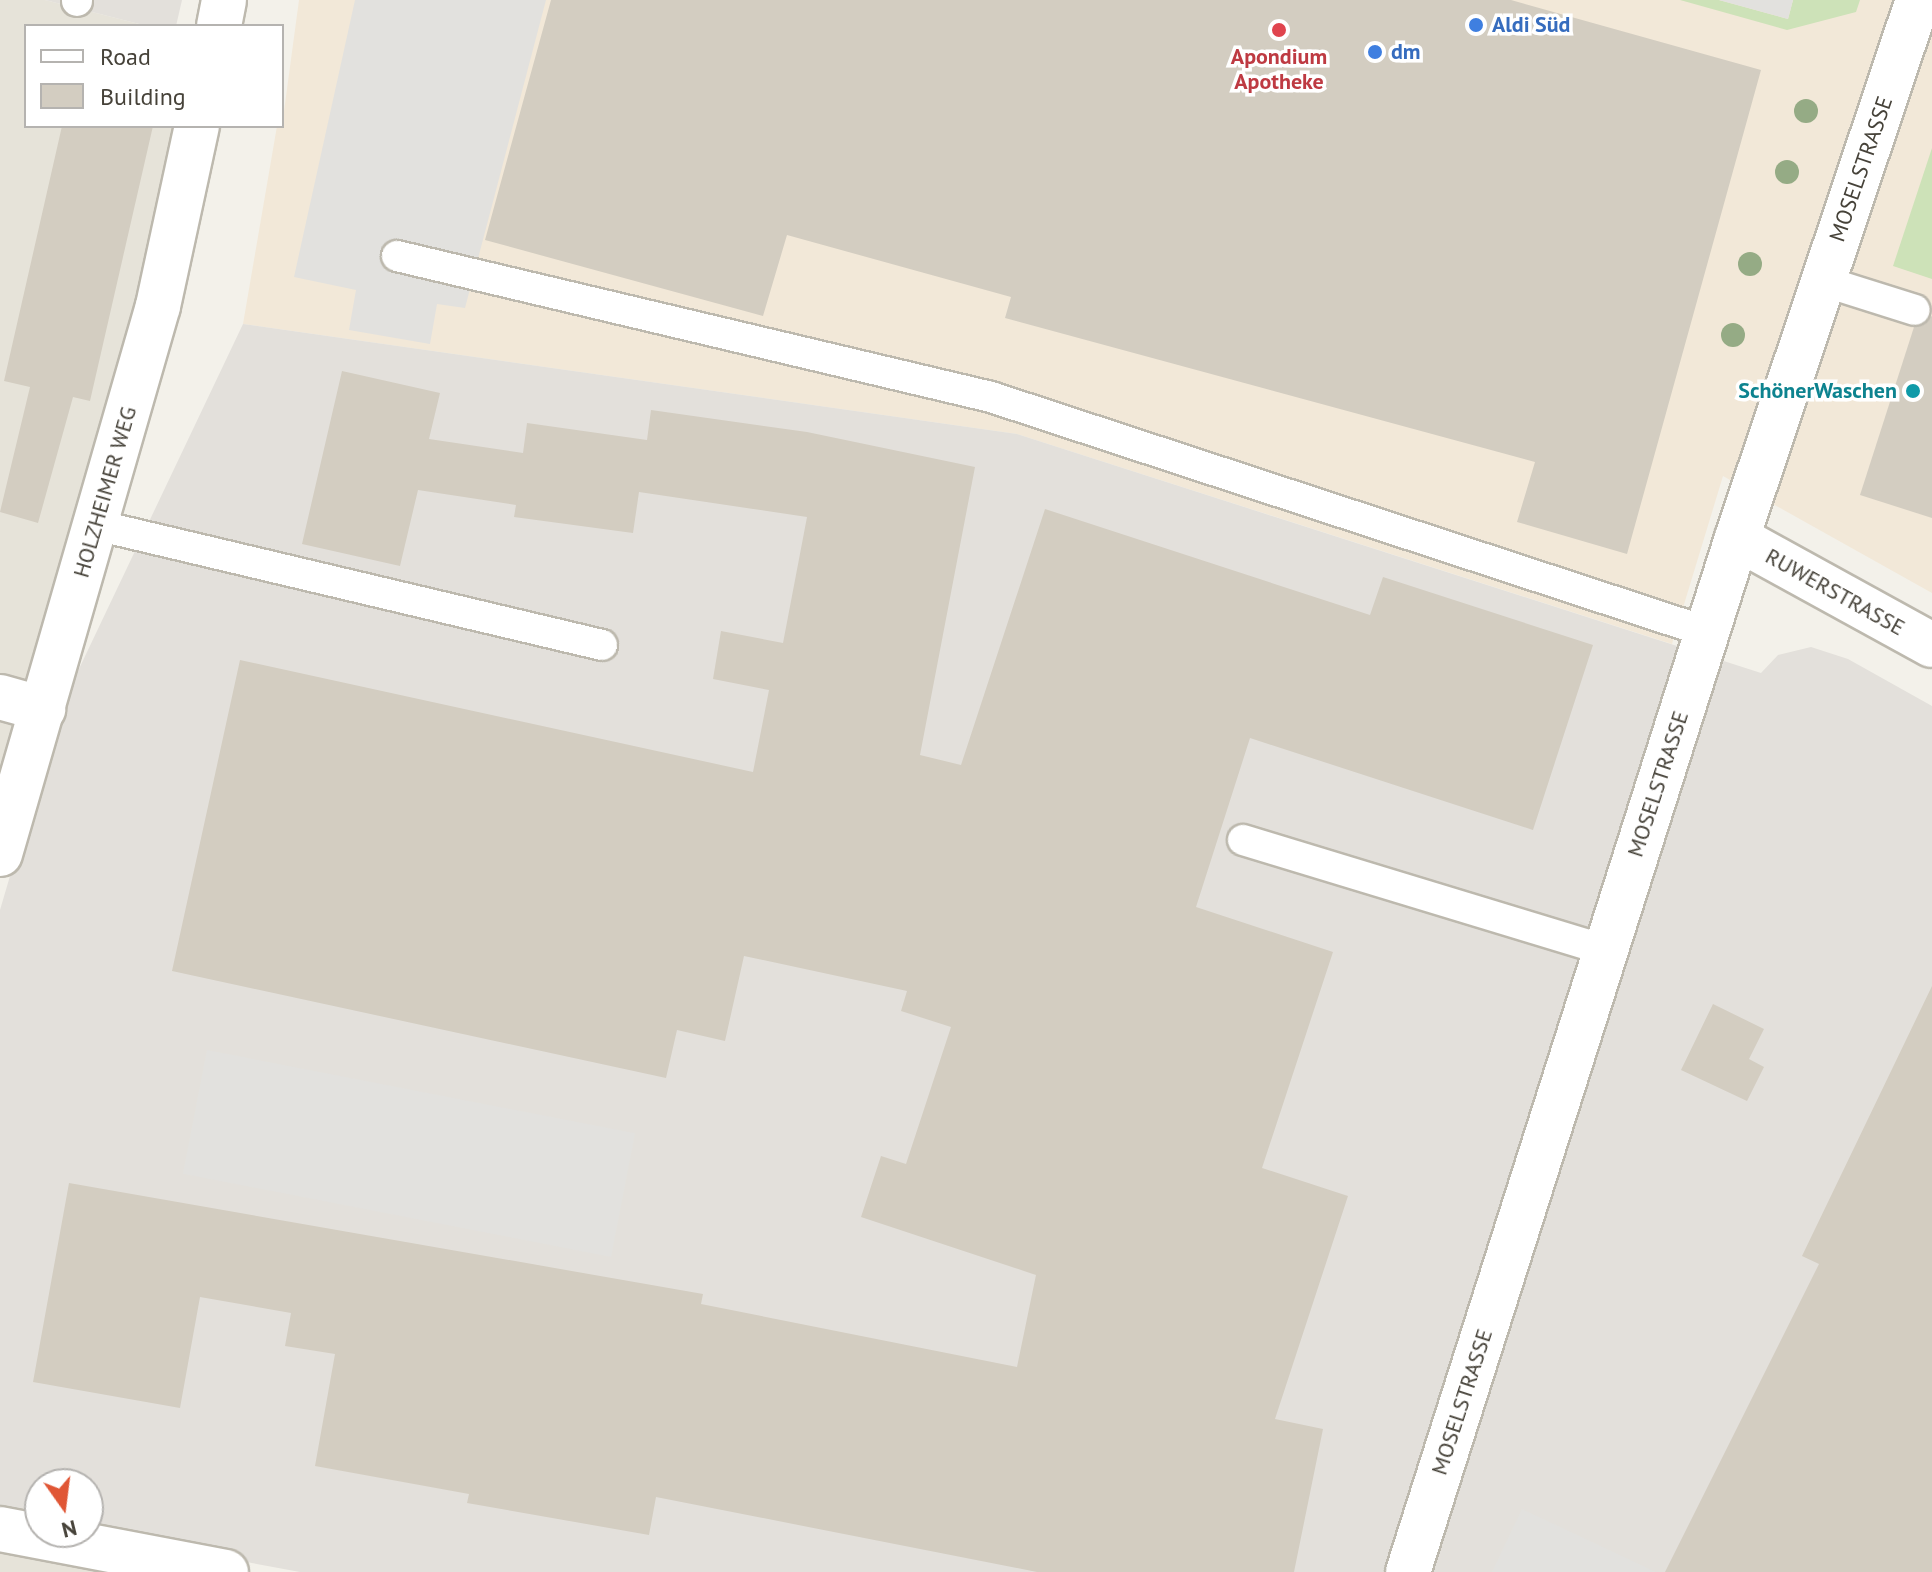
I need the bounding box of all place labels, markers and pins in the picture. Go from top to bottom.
place label: Aldi Süd [1492,12,1570,38]
marker: Aldi Süd [1467,16,1485,34]
marker: Apondium Apotheke [1270,21,1288,39]
place label: dm [1391,39,1421,65]
place label: Apondium Apotheke [1231,43,1327,94]
marker: dm [1366,43,1384,61]
place label: SchönerWaschen [1738,378,1897,404]
marker: SchönerWaschen [1904,382,1922,400]

